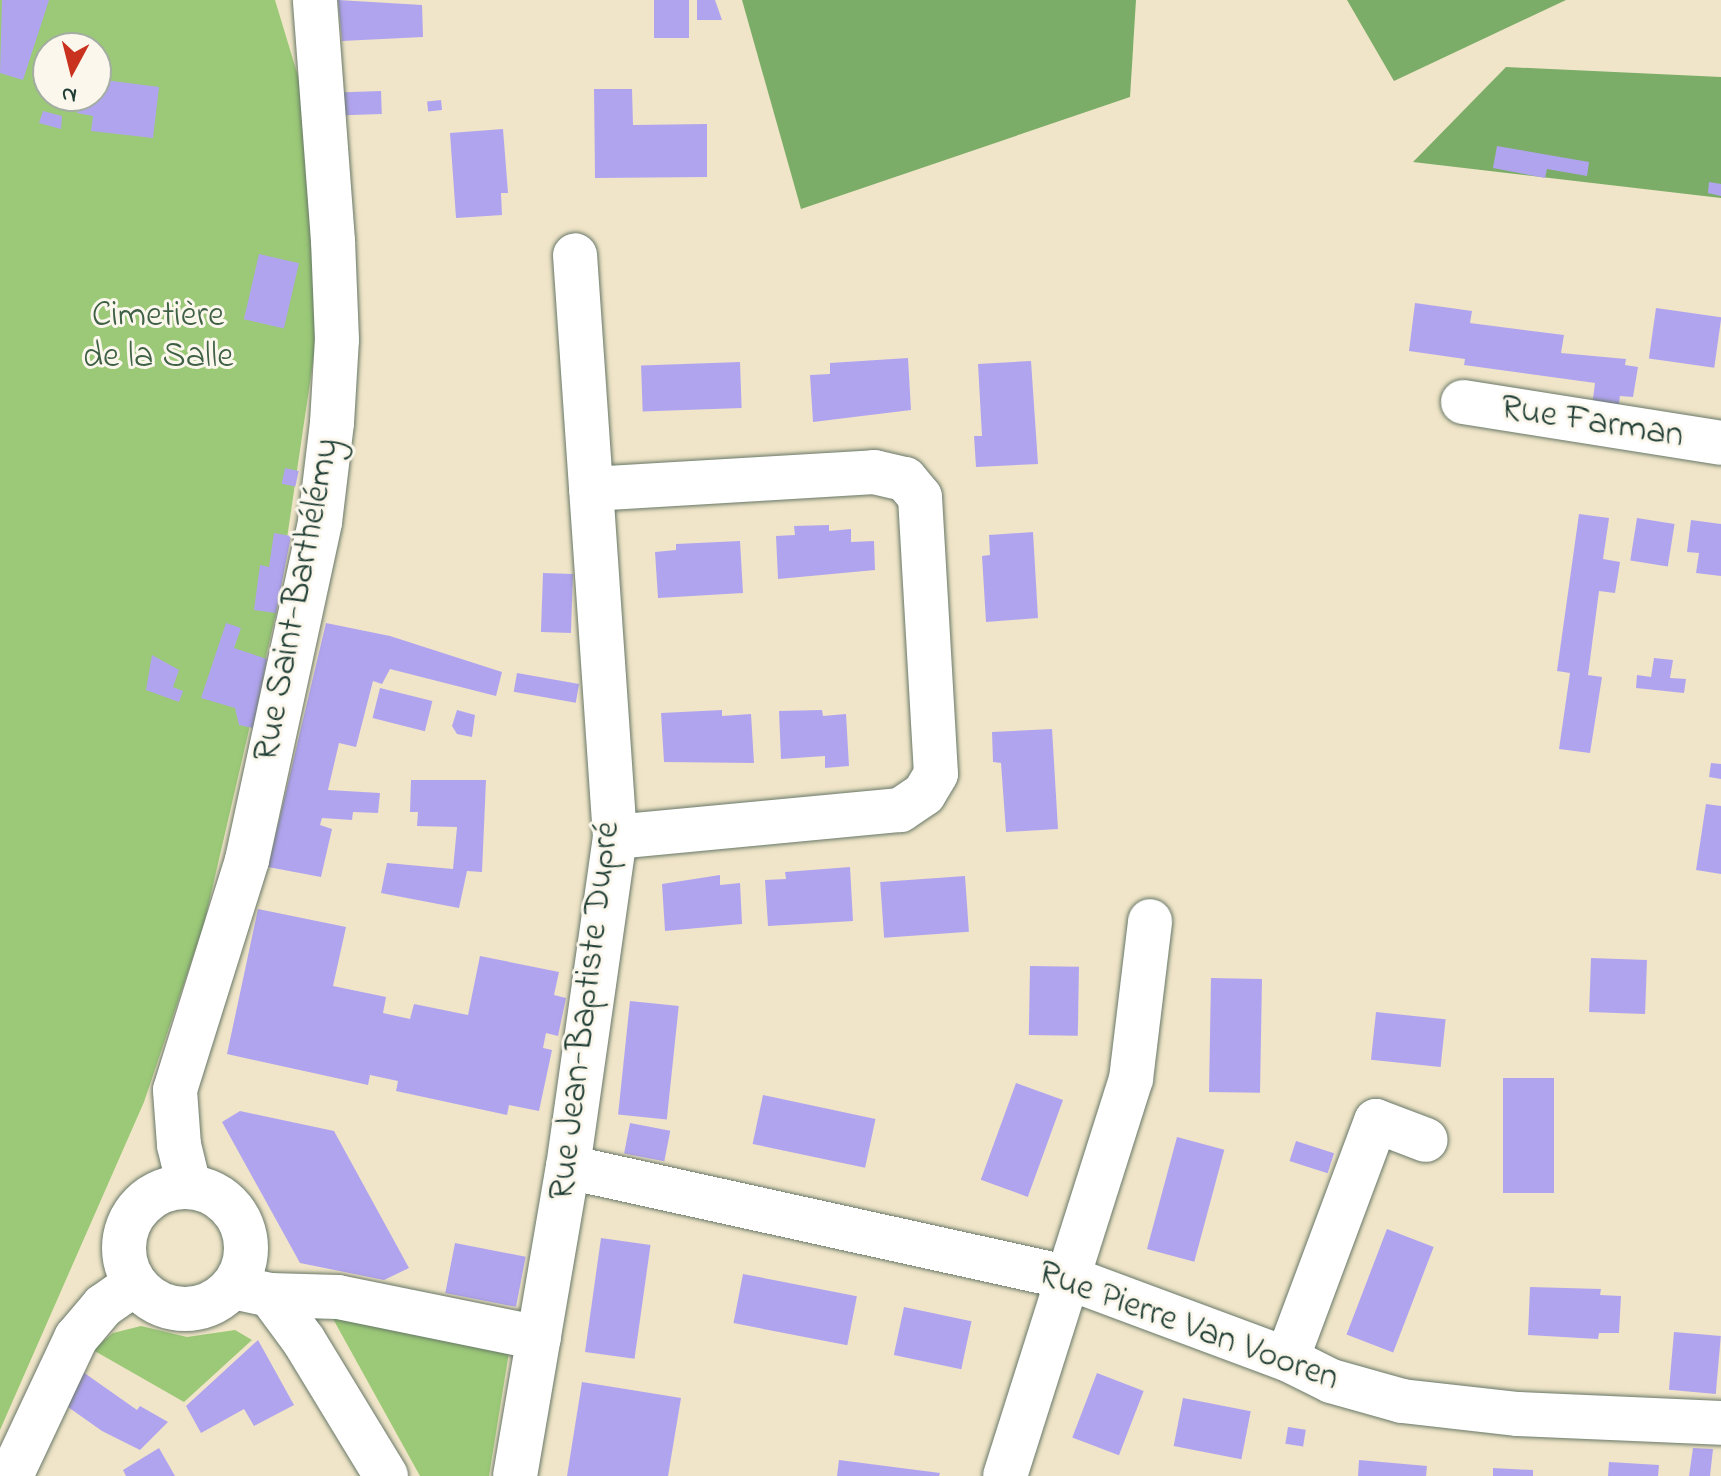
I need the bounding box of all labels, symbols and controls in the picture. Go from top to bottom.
north arrow [32,32,112,112]
text: N [60,77,79,111]
park label: Cimetière de la Salle [83,294,233,379]
street label: Rue Farman [1497,387,1687,459]
street label: Rue Saint-Barthélémy [245,435,351,765]
street label: Rue Jean-Baptiste Dupré [541,819,631,1203]
street label: Rue Pierre Van Vooren [1032,1253,1344,1401]

